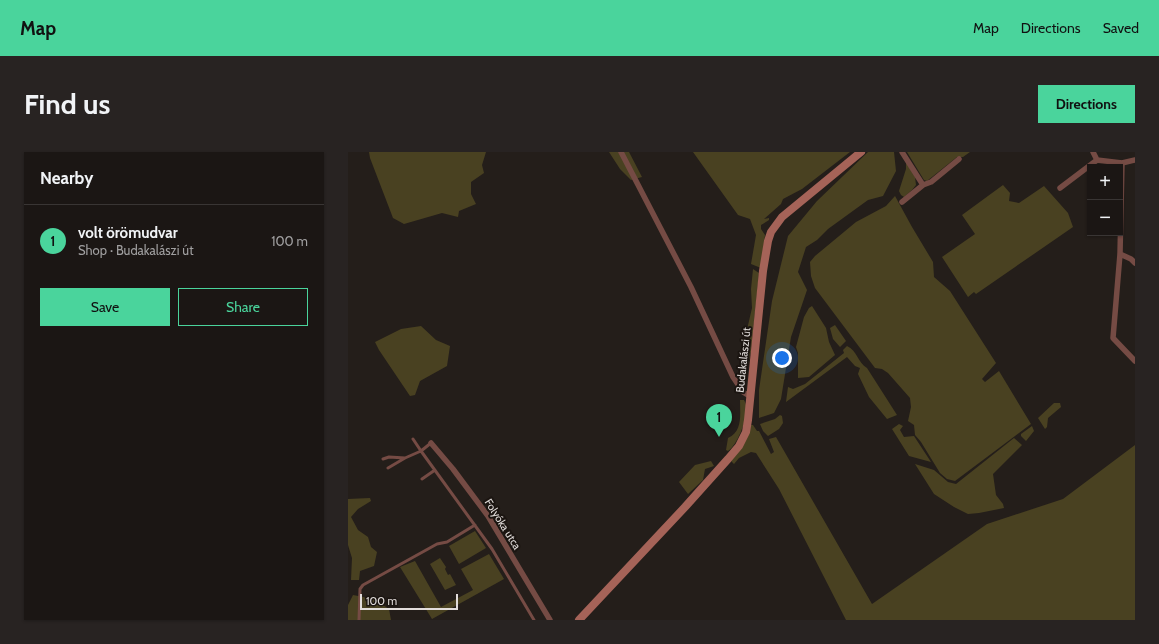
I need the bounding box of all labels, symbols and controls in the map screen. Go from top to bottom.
text: Map [20,17,56,40]
text: Map [973,19,999,37]
text: Directions [1021,19,1081,37]
text: Saved [1103,19,1139,37]
button: Directions [1038,85,1135,123]
text: Find us [24,87,110,121]
map controls [1087,164,1123,236]
button: + [1087,164,1123,200]
text: Nearby [40,168,93,188]
button: − [1087,200,1123,236]
text: volt örömudvar [78,224,178,242]
text: 1 [51,233,55,249]
text: 100 m [271,233,308,249]
text: Shop · Budakalászi út [78,242,194,258]
button: Save [40,288,170,326]
button: Share [178,288,308,326]
street label: Budakalászi út [733,326,753,393]
your location [772,348,792,368]
pin: 1 [706,404,732,437]
street label: Folyóka utca [482,496,525,553]
scale bar [360,592,458,611]
text: 100 m [366,594,397,608]

